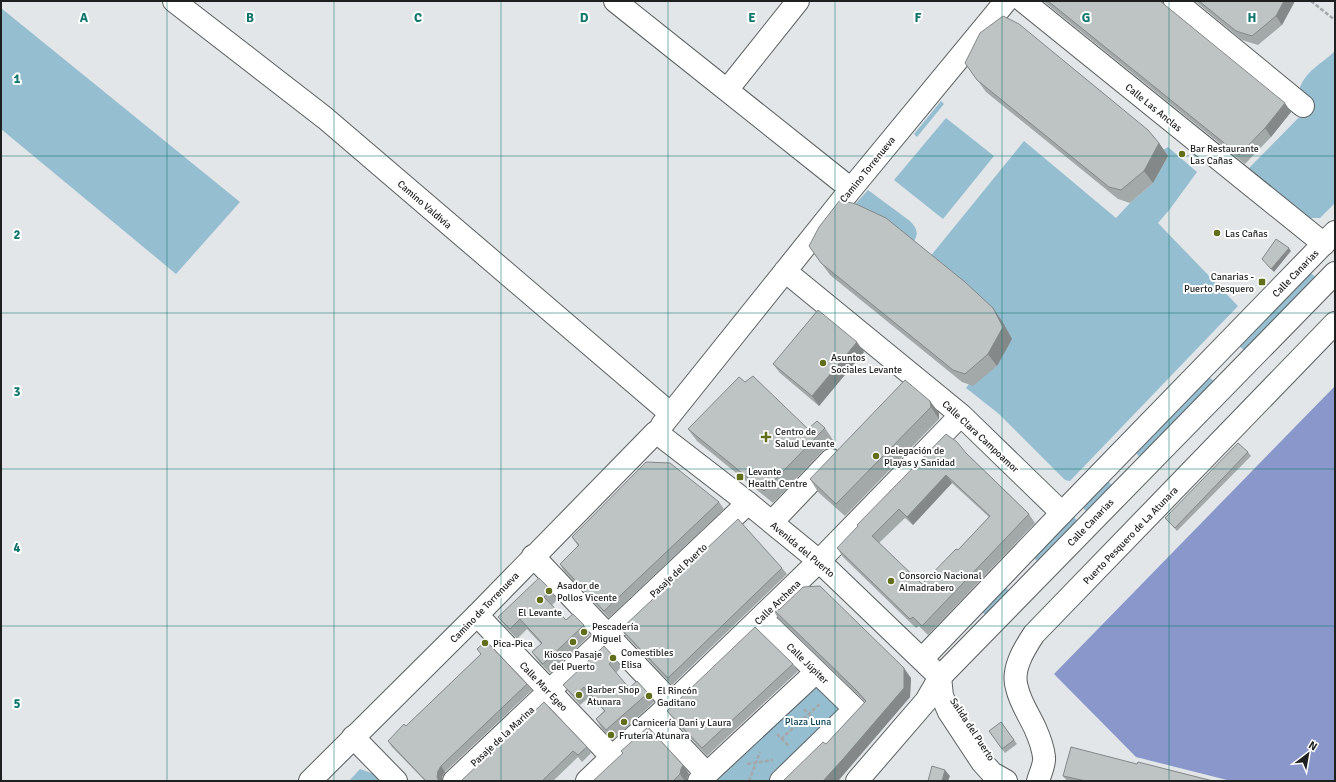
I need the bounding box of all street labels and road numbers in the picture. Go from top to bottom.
street label: Calle Las Anclas [1123,81,1185,135]
street label: Camino Torrenueva [837,134,898,205]
street label: Camino Valdivia [395,178,454,232]
street label: Calle Canarias [1270,247,1322,300]
street label: Calle Clara Campoamor [940,398,1021,476]
street label: Puerto Pesquero de La Atunara [1081,484,1181,587]
street label: Calle Canarias [1065,496,1117,549]
street label: Avenida del Puerto [768,519,837,580]
street label: Pasaje del Puerto [648,541,710,600]
street label: Camino de Torrenueva [448,570,522,646]
street label: Calle Archena [752,578,803,628]
street label: Calle Júpiter [784,641,831,687]
street label: Calle Mar Egeo [517,660,570,714]
street label: Salida del Puerto [947,696,997,763]
street label: Pasaje de la Marina [468,704,537,769]

